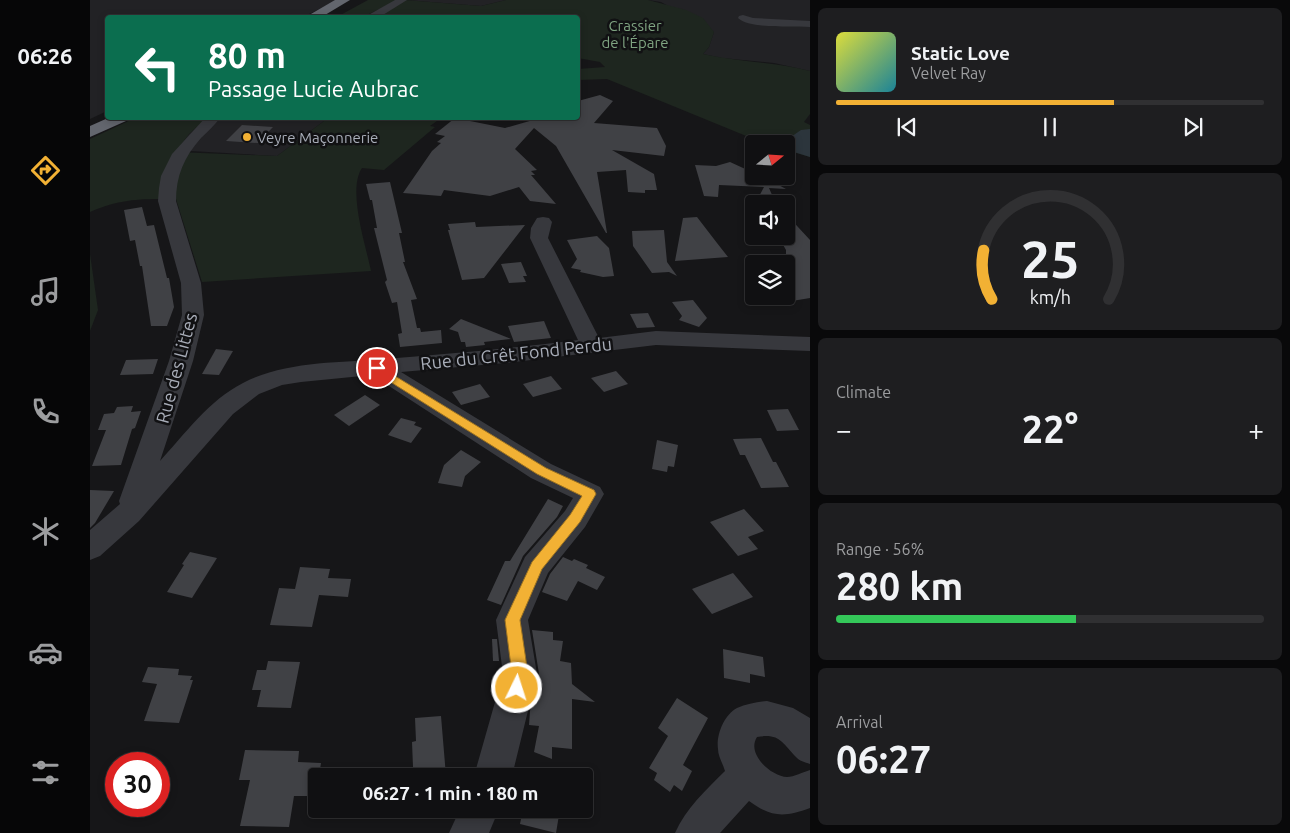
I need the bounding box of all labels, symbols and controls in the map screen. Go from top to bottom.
park label: Crassier de l'Épare [602,17,668,51]
icon: left [125,35,190,100]
text: 80 m [208,35,286,75]
text: Static Love [911,42,1010,64]
text: 06:26 [17,43,73,68]
text: Velvet Ray [911,64,986,82]
text: Passage Lucie Aubrac [208,76,419,101]
icon: previous [893,113,921,141]
icon: pause [1036,113,1064,141]
icon: next [1179,113,1207,141]
place label: Veyre Maçonnerie [257,129,378,146]
marker: Veyre Maçonnerie [241,131,253,143]
north arrow [745,135,795,185]
map controls [745,135,795,305]
icon: directions [28,153,63,188]
button: sound [745,195,795,245]
text: 25 [1021,230,1079,288]
button: layers [745,255,795,305]
icon: music [28,274,63,309]
text: km/h [1029,287,1071,307]
street label: Rue des Littes [152,310,200,425]
street label: Rue du Crêt Fond Perdu [419,333,613,373]
pin [356,347,398,389]
icon: arrive [363,354,391,382]
text: Climate [836,383,891,401]
icon: phone [28,394,63,429]
text: 22° [1022,408,1078,450]
text: − [836,414,852,445]
text: + [1248,414,1264,445]
icon: climate [28,514,63,549]
text: Range · 56% [836,540,924,558]
text: 280 km [836,565,963,607]
icon: car [28,635,63,670]
position arrow [490,661,542,713]
text: Arrival [836,713,883,731]
text: 06:27 [836,738,931,780]
speed limit sign: 30 [105,752,170,817]
icon: filters [28,755,63,790]
text: 06:27 · 1 min · 180 m [363,782,538,804]

